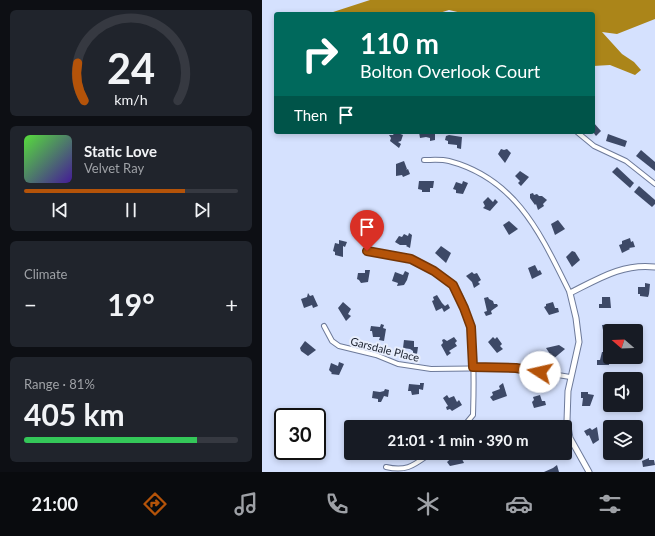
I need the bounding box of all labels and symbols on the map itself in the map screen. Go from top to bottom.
pin [350,210,384,251]
north arrow [603,324,643,364]
street label: Garsdale Place [349,334,421,364]
position arrow [519,351,561,393]
speed limit sign: 30 [274,408,326,460]

